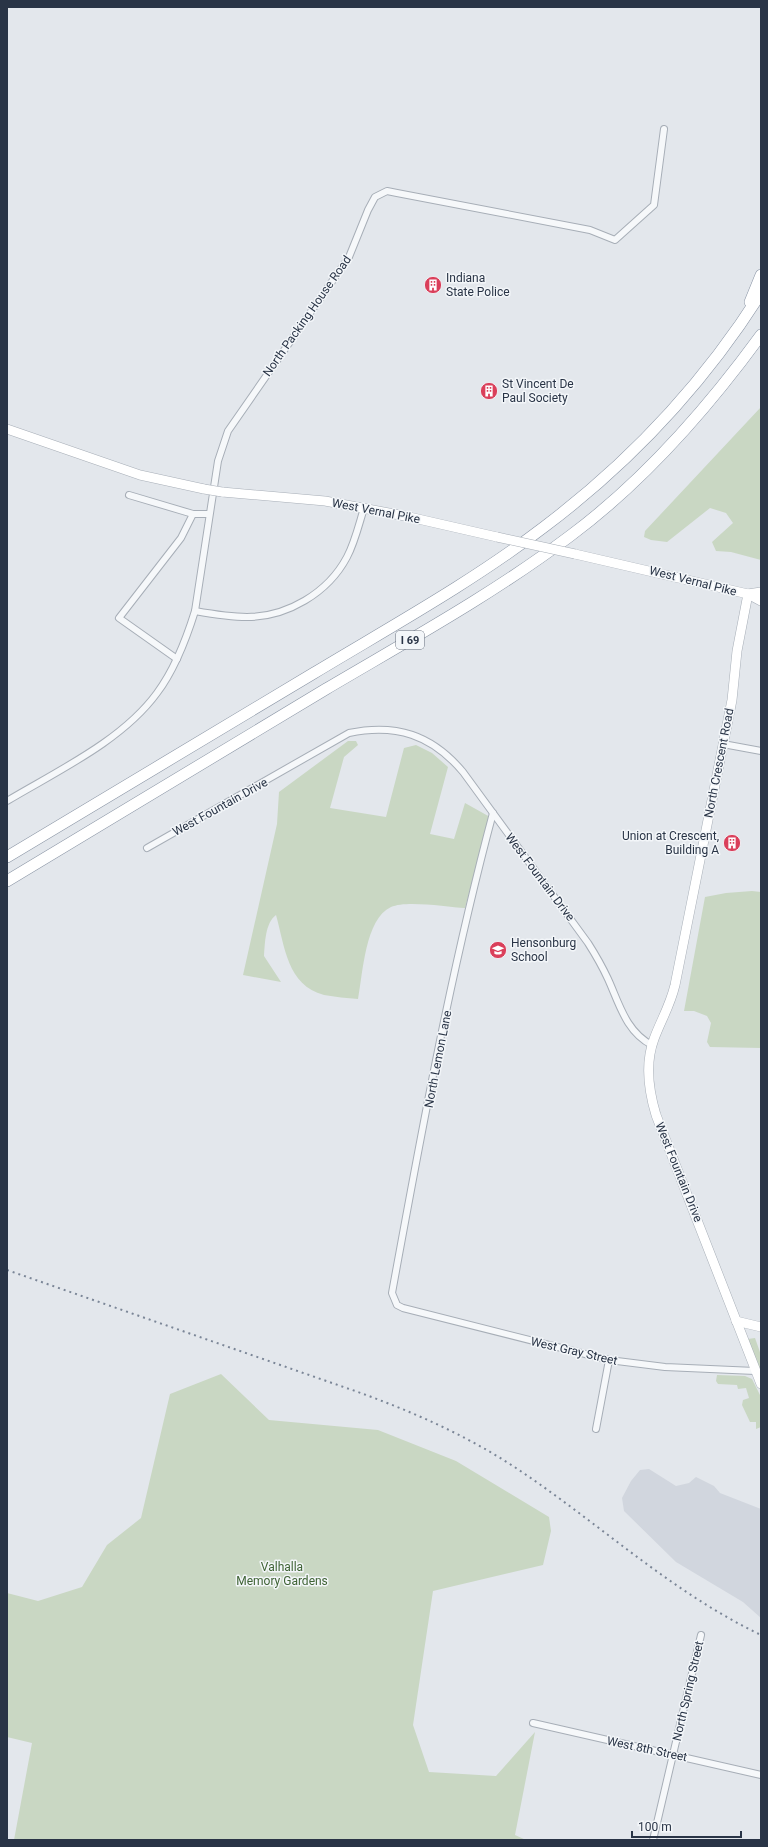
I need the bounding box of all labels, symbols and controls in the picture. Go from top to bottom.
street label: North Packing House Road [260,253,354,379]
place label: Indiana State Police [446,271,510,299]
building icon: Indiana State Police [423,275,443,295]
place label: St Vincent De Paul Society [502,377,574,405]
building icon: St Vincent De Paul Society [479,381,499,401]
street label: West Vernal Pike [331,496,421,526]
street label: West Vernal Pike [648,563,738,599]
road number: I 69 [396,631,424,649]
street label: North Crescent Road [702,707,736,819]
street label: West Fountain Drive [170,775,270,839]
place label: Union at Crescent, Building A [622,829,719,857]
street label: West Fountain Drive [502,830,578,924]
building icon: Union at Crescent, Building A [722,833,742,853]
place label: Hensonburg School [511,936,576,964]
school or university icon: Hensonburg School [488,940,508,960]
street label: North Lemon Lane [422,1009,454,1109]
street label: West Fountain Drive [653,1120,705,1224]
street label: West Gray Street [529,1334,619,1368]
park label: Valhalla Memory Gardens [236,1560,328,1588]
street label: North Spring Street [670,1640,706,1742]
street label: West 8th Street [606,1734,689,1764]
scale bar [632,1813,741,1839]
text: 100 m [638,1820,672,1834]

